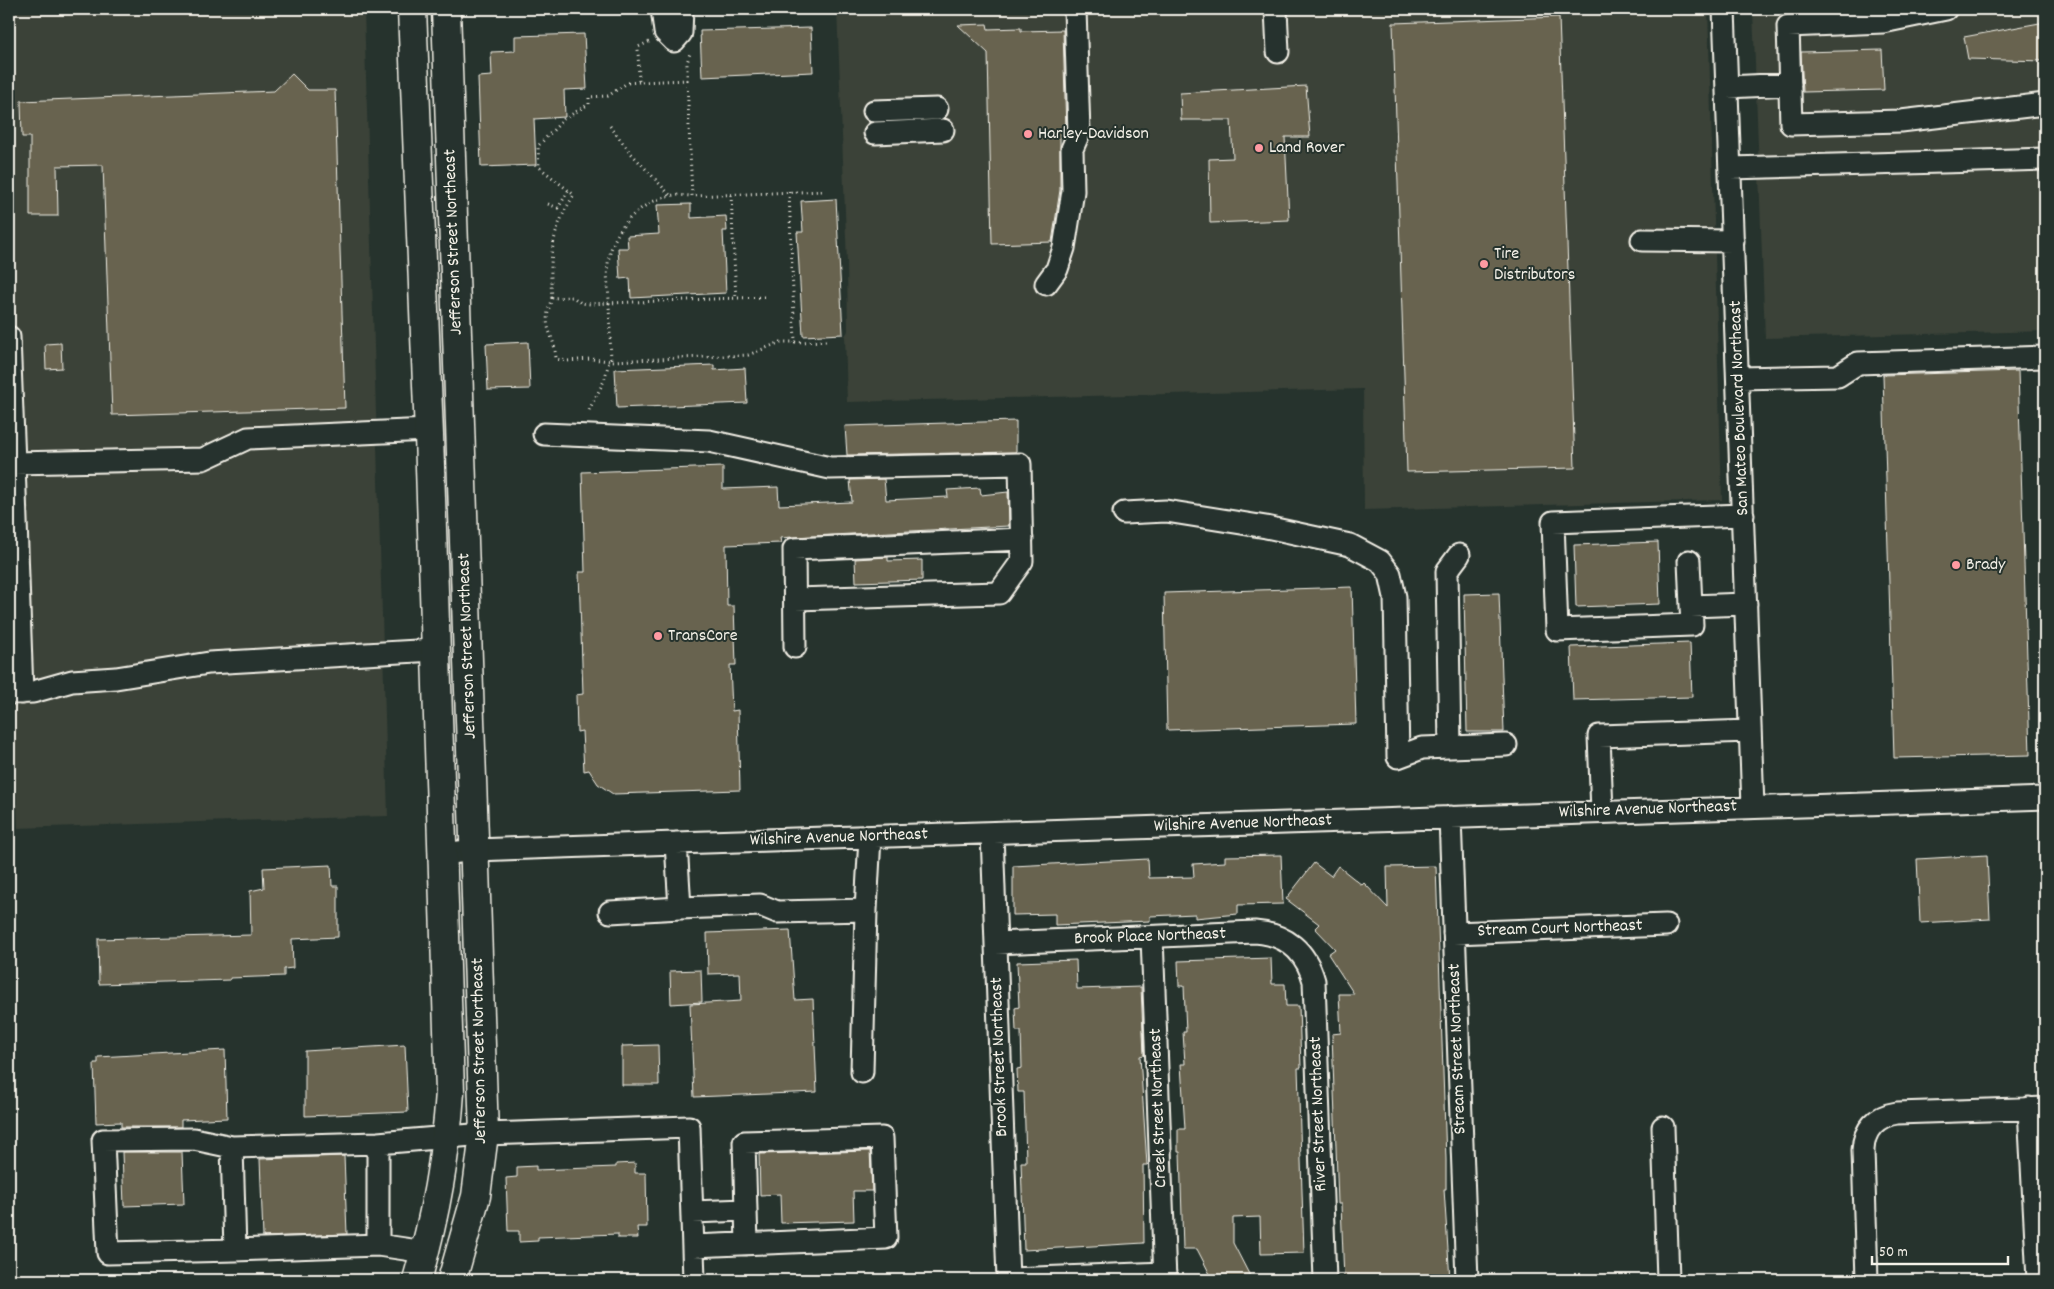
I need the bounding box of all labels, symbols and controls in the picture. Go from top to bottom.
place label: Harley-Davidson [1038,122,1149,147]
marker: Harley-Davidson [1022,128,1034,140]
place label: Land Rover [1269,136,1345,161]
marker: Land Rover [1253,142,1265,154]
street label: Jefferson Street Northeast [438,148,470,335]
place label: Tire Distributors [1494,242,1575,288]
marker: Tire Distributors [1478,258,1490,270]
street label: San Mateo Boulevard Northeast [1724,300,1756,516]
street label: Jefferson Street Northeast [452,552,484,739]
place label: Brady [1966,553,2006,578]
marker: Brady [1950,559,1962,571]
place label: TransCore [668,624,738,649]
marker: TransCore [652,630,664,642]
street label: Wilshire Avenue Northeast [1559,794,1738,826]
street label: Wilshire Avenue Northeast [1154,808,1333,840]
street label: Wilshire Avenue Northeast [750,822,929,854]
street label: Stream Court Northeast [1477,914,1643,944]
street label: Brook Place Northeast [1074,922,1227,952]
street label: Jefferson Street Northeast [466,957,494,1144]
street label: Stream Street Northeast [1443,963,1473,1135]
street label: Brook Street Northeast [985,976,1015,1137]
street label: Creek Street Northeast [1144,1027,1174,1188]
street label: River Street Northeast [1304,1036,1334,1192]
scale bar [1872,1234,2008,1266]
text: 50 m [1879,1242,1908,1264]

